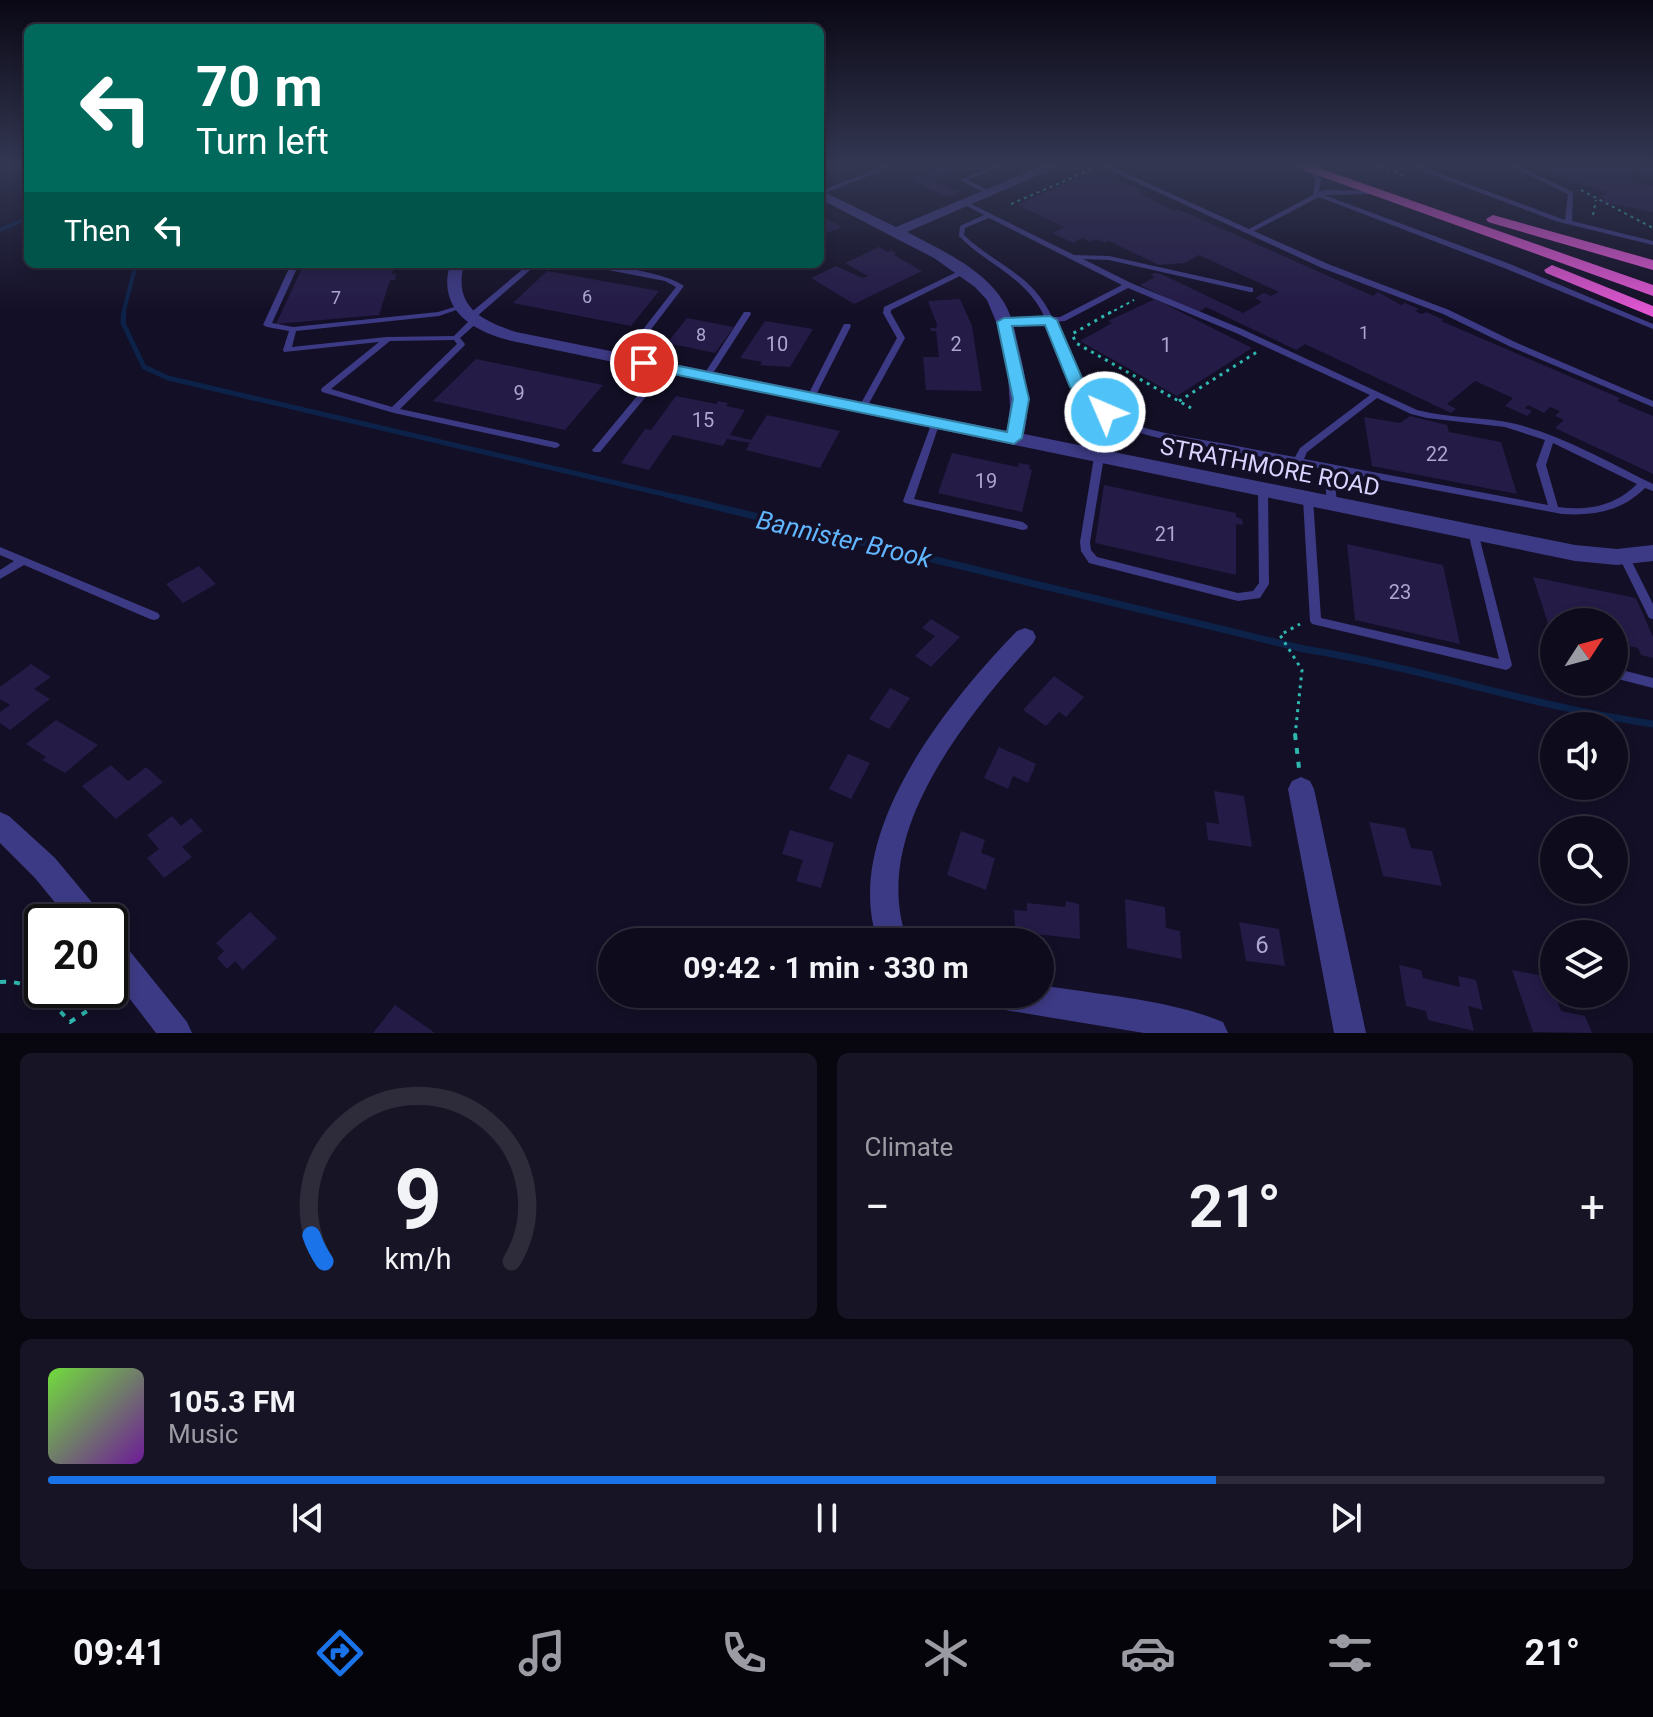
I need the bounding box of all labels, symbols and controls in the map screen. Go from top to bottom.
text: 70 m [196,54,323,120]
icon: left [64,56,168,160]
text: Turn left [196,121,329,163]
icon: left [147,208,191,252]
text: Then [64,213,131,248]
house number: 6 [582,286,592,307]
house number: 7 [331,287,341,308]
house number: 1 [1359,322,1369,343]
house number: 8 [696,324,706,345]
pin [610,329,678,397]
house number: 10 [766,332,788,356]
house number: 2 [950,332,962,356]
house number: 1 [1160,333,1172,357]
icon: arrive [622,341,666,385]
position arrow [1063,370,1147,454]
house number: 9 [513,381,525,405]
house number: 15 [692,408,714,432]
street label: STRATHMORE ROAD [1158,432,1382,502]
house number: 22 [1426,442,1448,466]
house number: 19 [975,469,997,493]
water label: Bannister Brook [754,504,936,574]
house number: 21 [1155,522,1177,546]
house number: 23 [1389,580,1411,604]
north arrow [1540,608,1628,696]
map controls [1540,608,1628,1008]
button: sound [1540,712,1628,800]
button: search [1540,816,1628,904]
speed limit sign: 20 [24,904,128,1008]
button: layers [1540,920,1628,1008]
house number: 6 [1255,931,1269,959]
text: 09:42 · 1 min · 330 m [683,950,969,985]
text: Climate [865,1132,953,1162]
text: 9 [394,1151,442,1248]
text: 21° [1189,1171,1281,1242]
text: − [865,1181,890,1233]
text: + [1580,1181,1605,1233]
text: km/h [385,1242,452,1276]
text: 105.3 FM [168,1384,296,1419]
text: Music [168,1419,238,1449]
icon: previous [286,1496,330,1540]
icon: pause [805,1496,849,1540]
icon: next [1324,1496,1368,1540]
icon: directions [312,1625,368,1681]
icon: music [514,1625,570,1681]
icon: phone [716,1625,772,1681]
icon: climate [918,1625,974,1681]
icon: car [1120,1625,1176,1681]
icon: filters [1322,1625,1378,1681]
text: 09:41 [73,1632,166,1674]
text: 21° [1525,1632,1580,1674]

